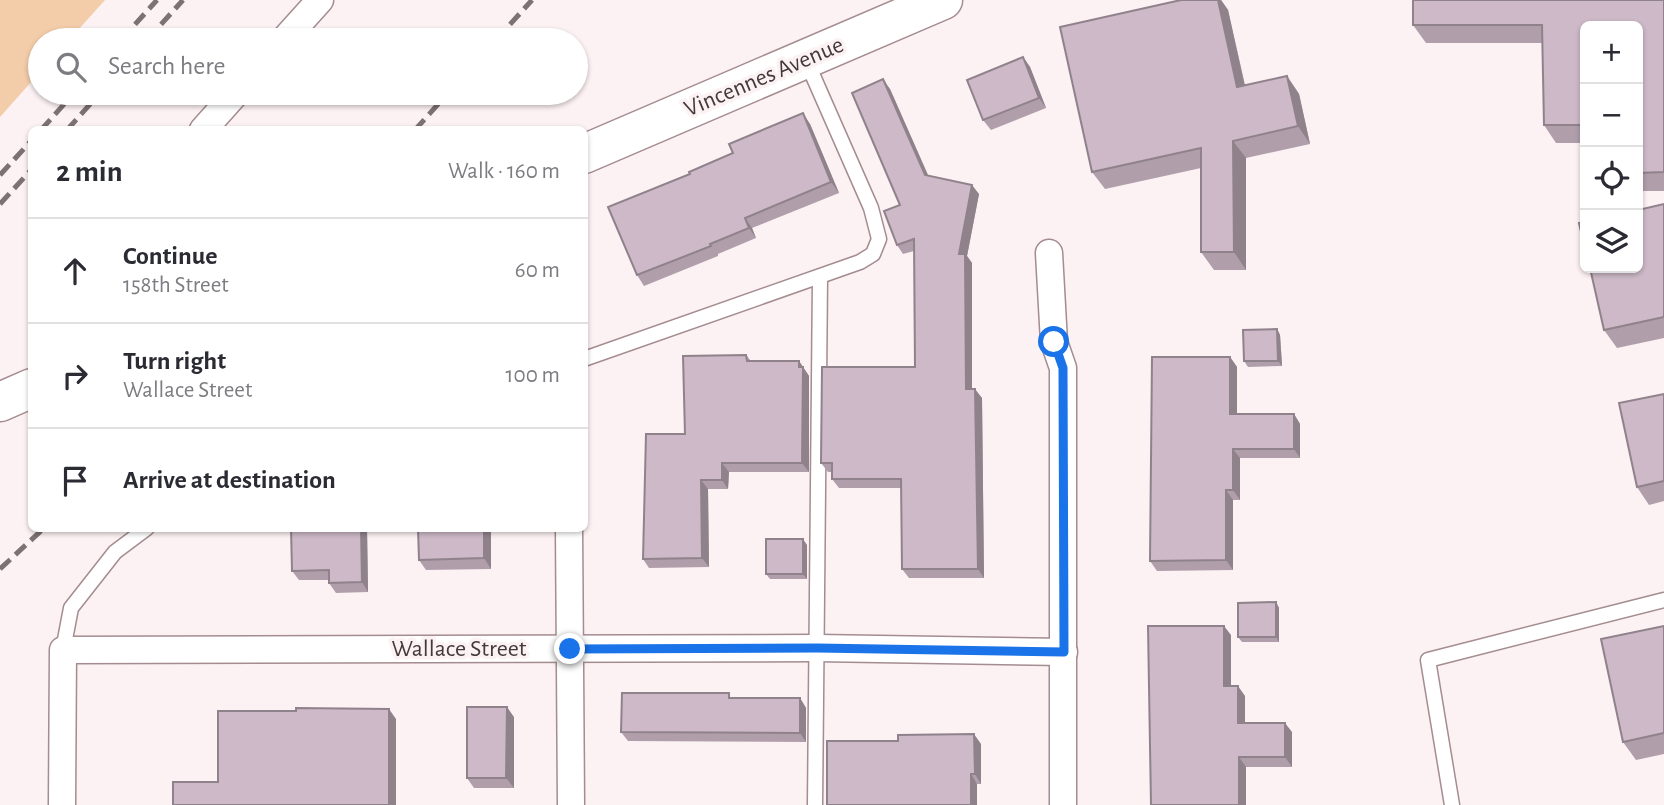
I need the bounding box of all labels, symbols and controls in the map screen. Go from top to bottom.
map controls [1580,21,1643,273]
button: + [1580,21,1643,84]
search box [28,28,588,105]
street label: Vincennes Avenue [681,33,847,121]
icon: search [52,48,90,86]
text: Search here [108,53,226,79]
button: − [1580,84,1643,147]
button: locate [1580,147,1643,210]
text: 2 min [56,157,123,187]
text: Walk · 160 m [448,160,560,183]
button: layers [1580,210,1643,273]
text: Continue [123,243,218,269]
icon: ahead [56,252,94,290]
text: 60 m [515,259,560,282]
text: 158th Street [123,274,229,297]
route start [1038,326,1069,357]
text: Turn right [123,348,226,374]
icon: right [56,357,94,395]
text: 100 m [506,364,560,387]
text: Wallace Street [123,379,252,402]
icon: arrive [56,462,94,500]
text: Arrive at destination [123,467,336,493]
route end [554,633,585,664]
street label: Wallace Street [392,637,527,661]

